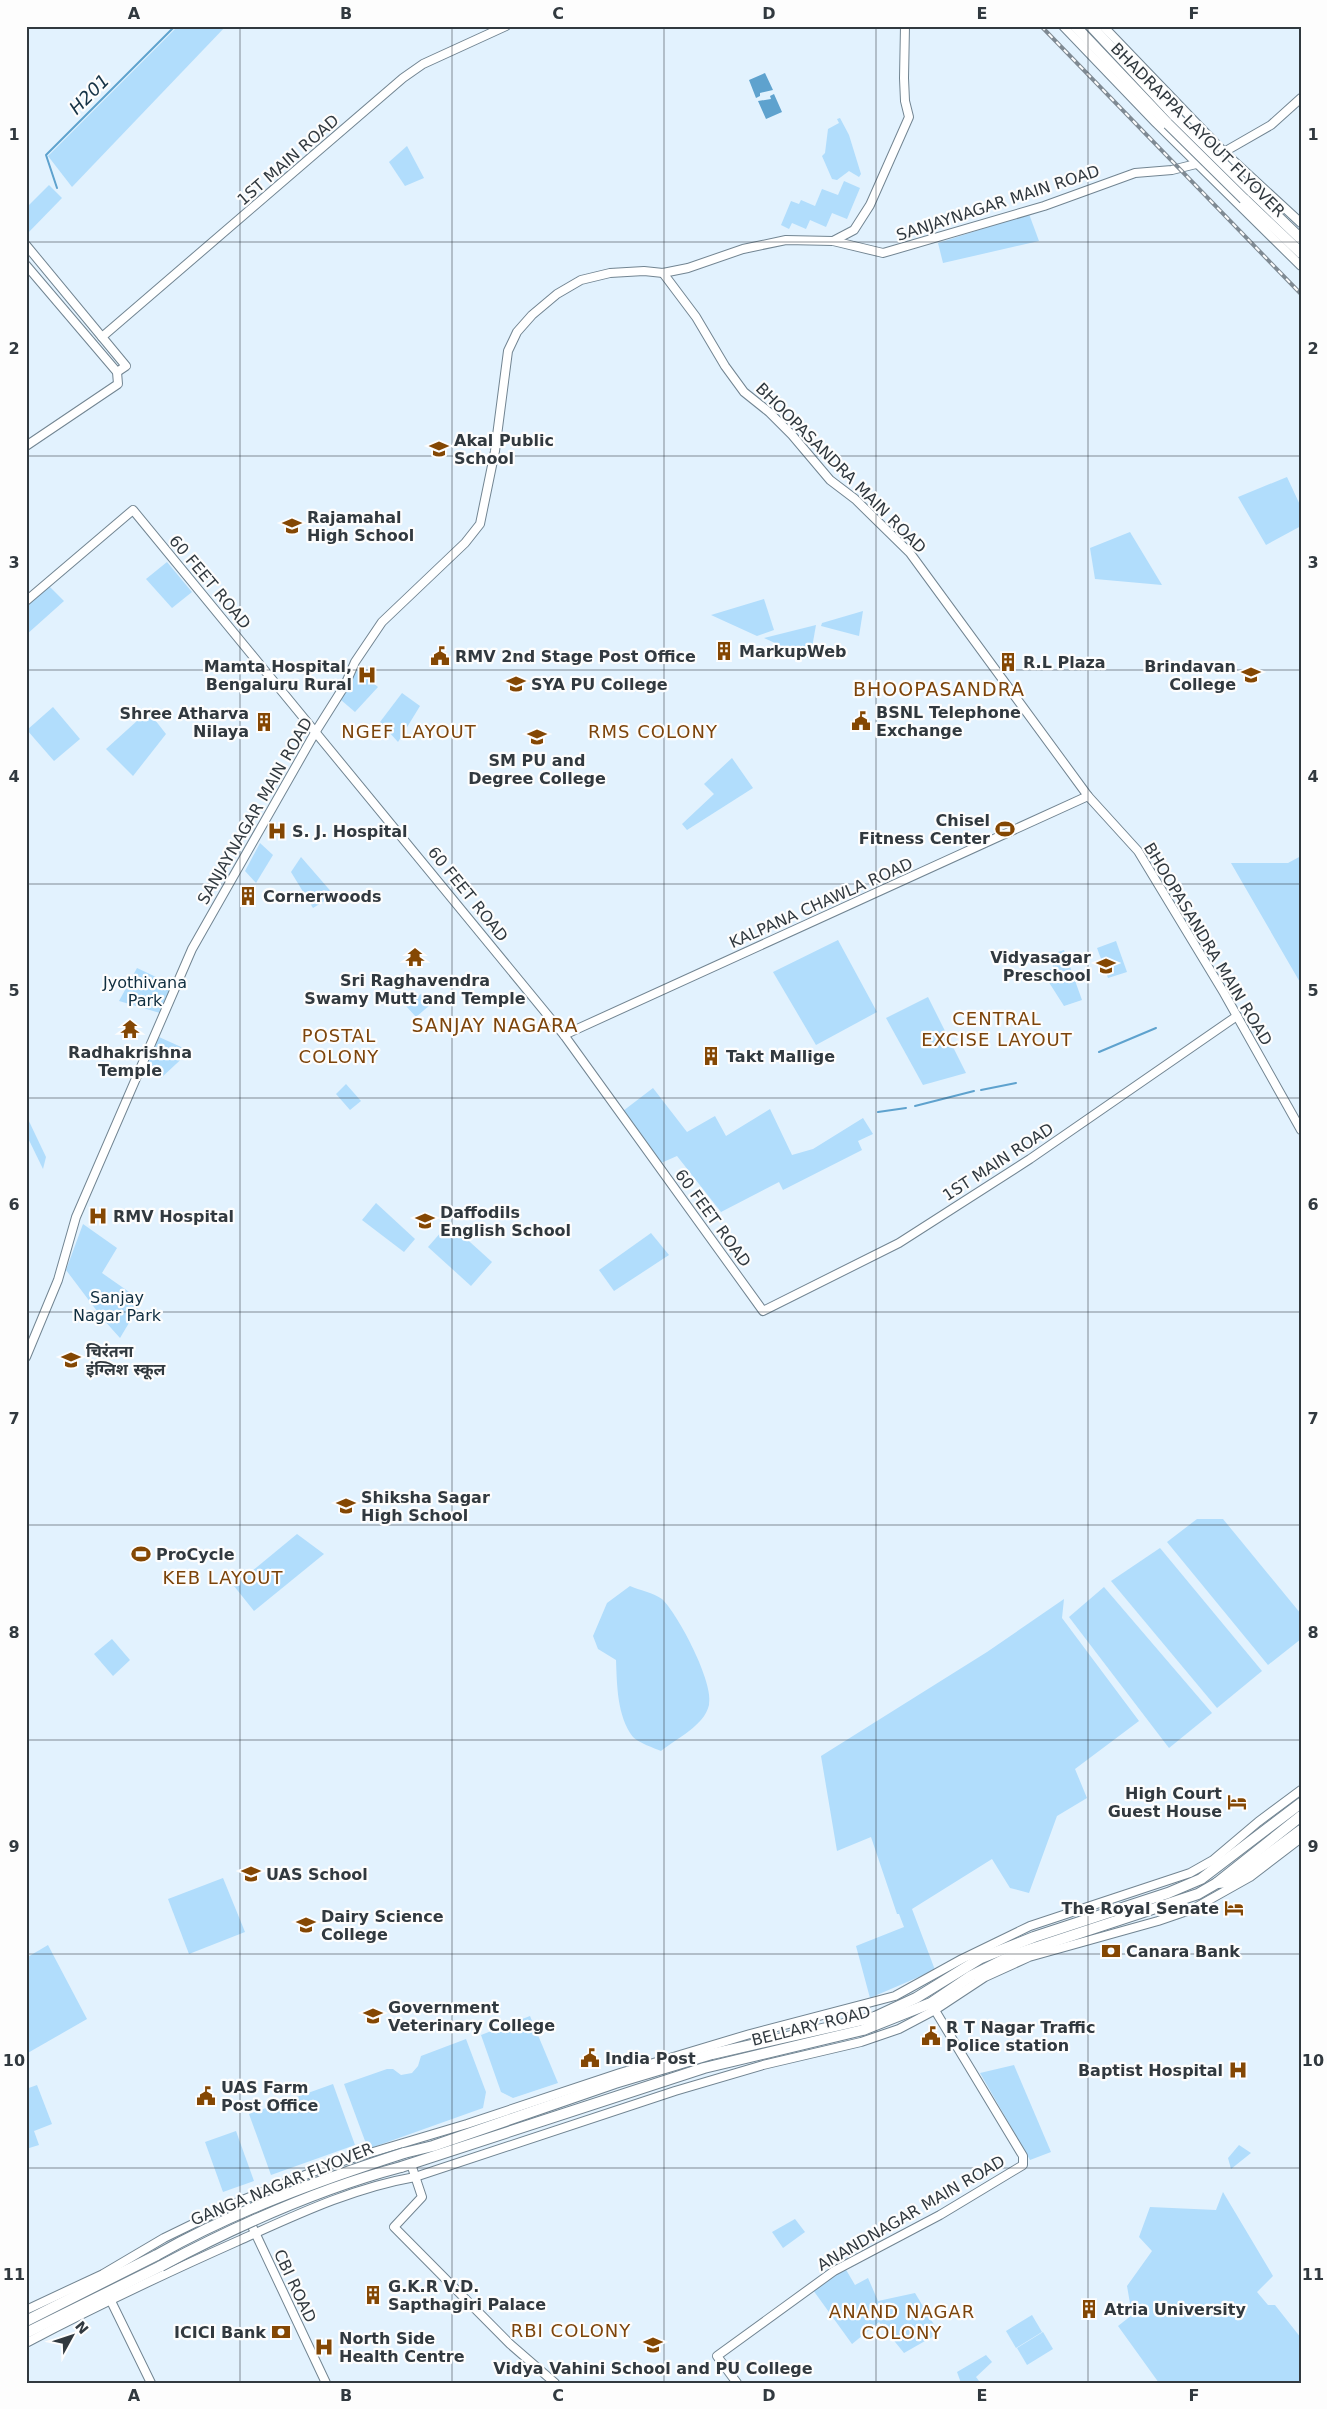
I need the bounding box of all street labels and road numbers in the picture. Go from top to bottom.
street label: BHADRAPPA LAYOUT FLYOVER [1107,39,1289,221]
street label: 1ST MAIN ROAD [233,111,343,209]
street label: SANJAYNAGAR MAIN ROAD [894,161,1102,245]
street label: BHOOPASANDRA MAIN ROAD [752,379,930,557]
street label: 60 FEET ROAD [165,531,255,633]
street label: SANJAYNAGAR MAIN ROAD [194,714,316,908]
street label: BHOOPASANDRA MAIN ROAD [1140,839,1276,1049]
street label: 60 FEET ROAD [424,843,512,945]
street label: KALPANA CHAWLA ROAD [726,854,916,952]
street label: 1ST MAIN ROAD [939,1119,1057,1205]
street label: 60 FEET ROAD [671,1165,755,1271]
street label: BELLARY ROAD [750,2002,872,2050]
street label: GANGA NAGAR FLYOVER [188,2139,376,2229]
street label: ANANDNAGAR MAIN ROAD [814,2151,1008,2275]
street label: CBI ROAD [270,2246,320,2326]

